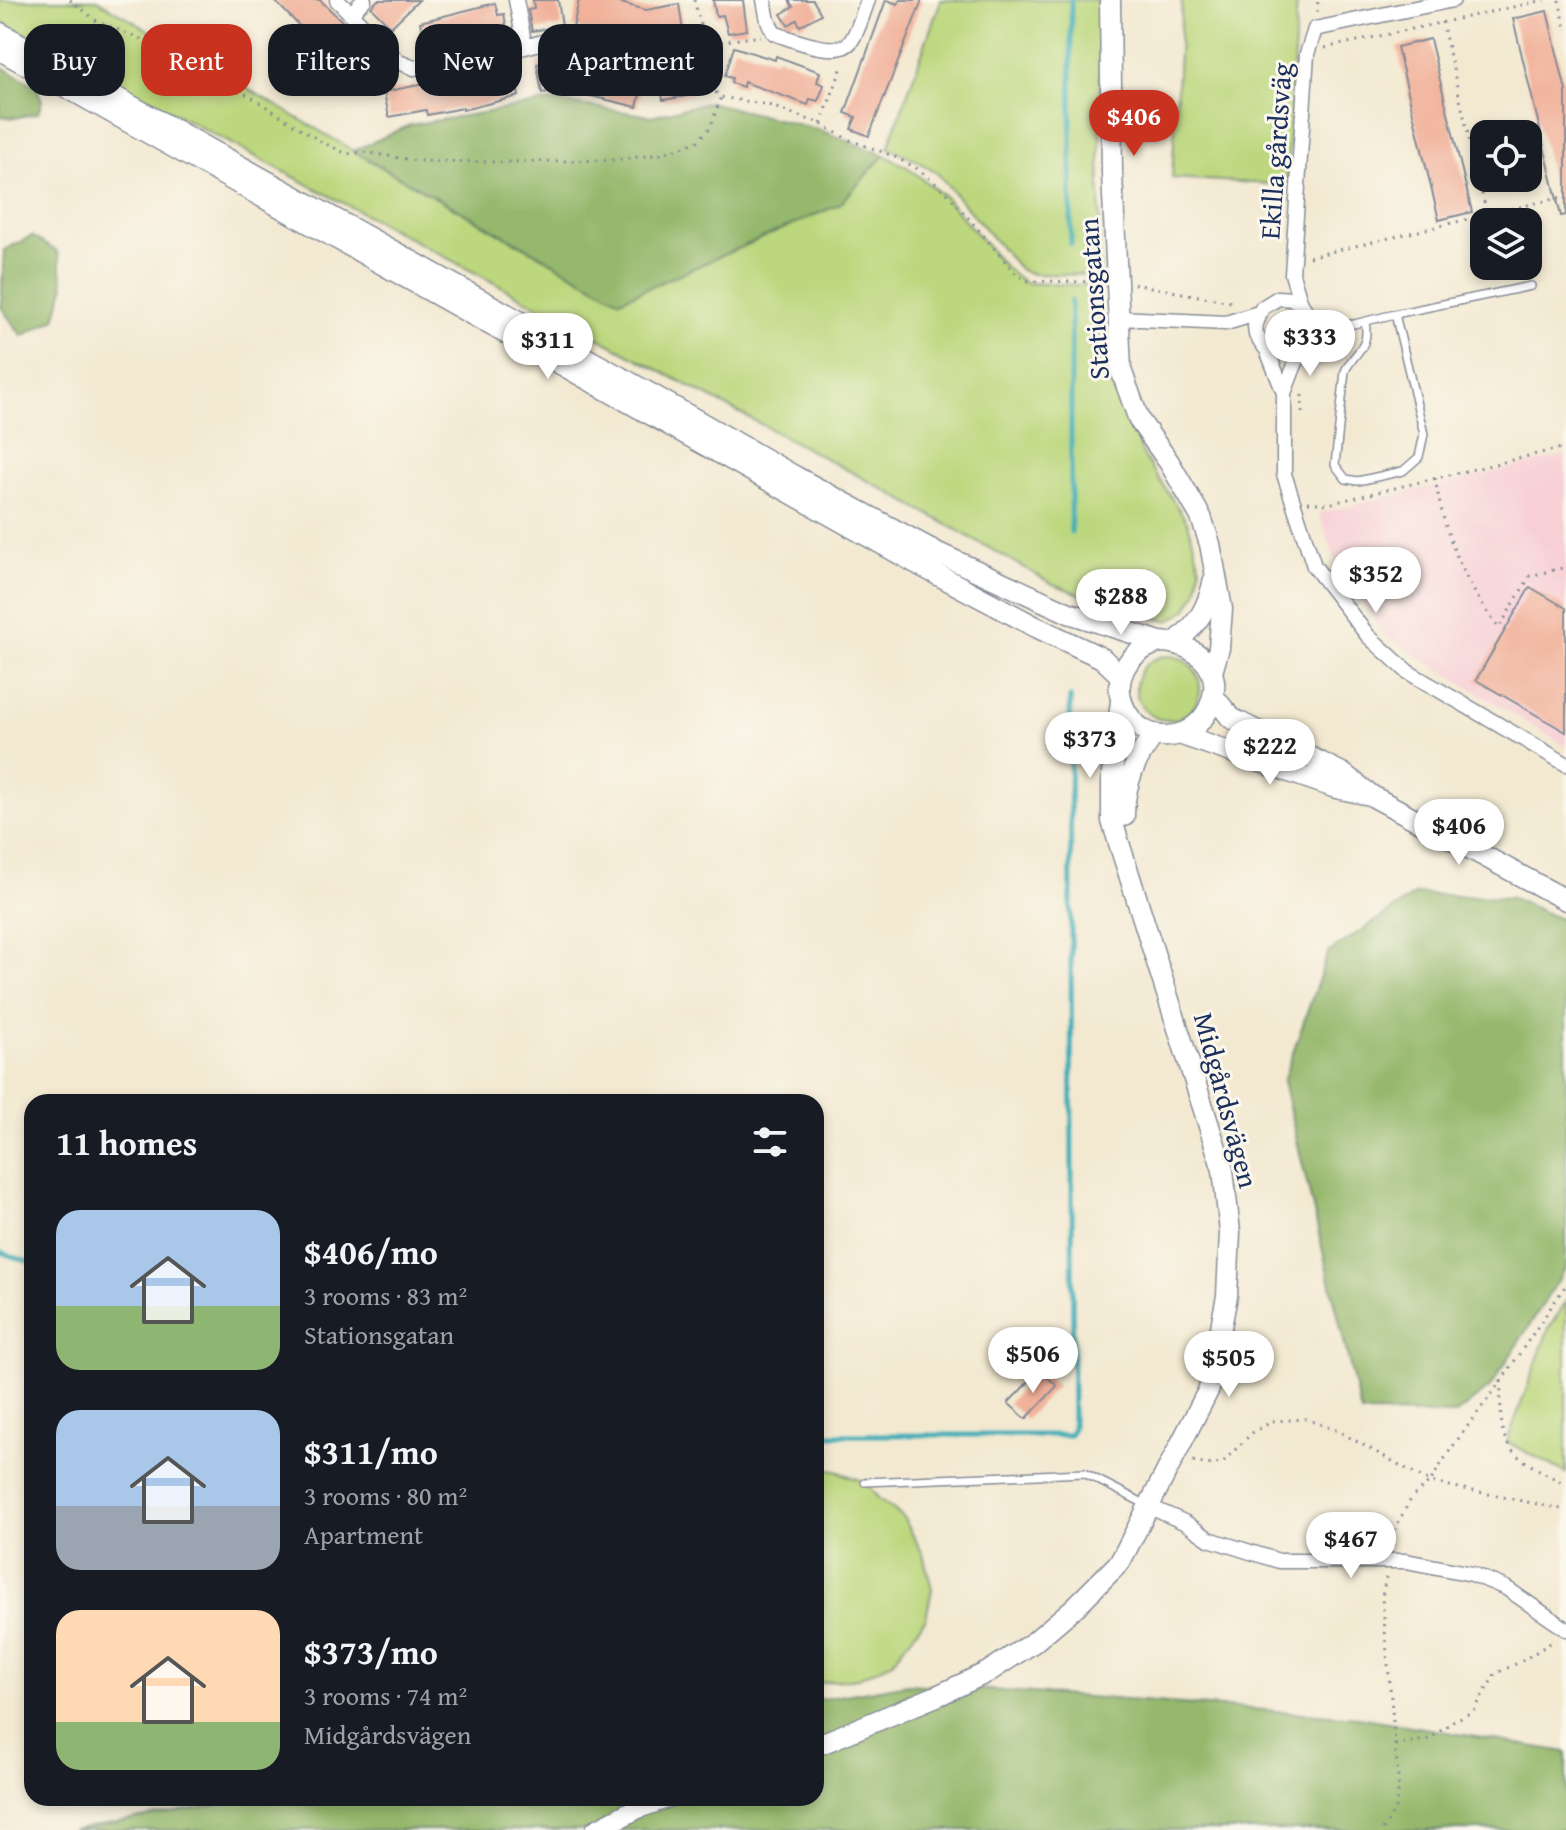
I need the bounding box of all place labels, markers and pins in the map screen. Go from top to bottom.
pin: $406 [1087,90,1181,158]
pin: $333 [1263,310,1357,378]
pin: $311 [501,313,595,381]
pin: $352 [1329,547,1423,615]
pin: $288 [1074,569,1168,637]
pin: $373 [1043,712,1137,780]
pin: $222 [1223,719,1317,787]
pin: $406 [1412,799,1506,867]
pin: $506 [986,1327,1080,1395]
pin: $505 [1182,1331,1276,1399]
pin: $467 [1304,1512,1398,1580]

